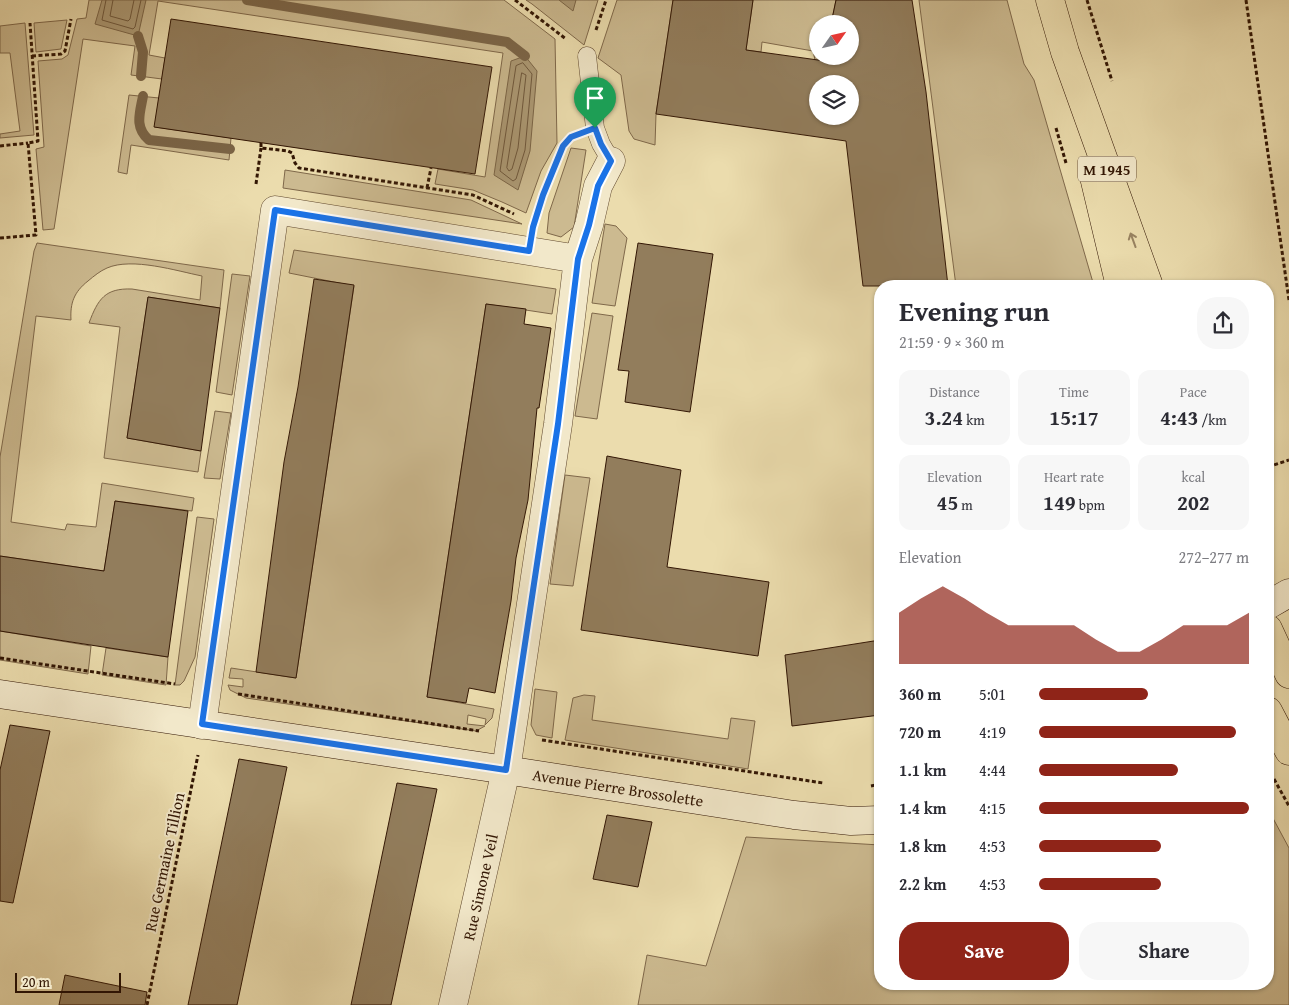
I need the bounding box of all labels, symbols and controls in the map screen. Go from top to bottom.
north arrow [809,15,859,65]
map controls [809,15,859,125]
button: layers [809,75,859,125]
pin [574,77,616,128]
icon: arrive [581,84,609,112]
road number: M 1945 [1078,156,1136,182]
one-way arrow [1128,233,1137,248]
text: Evening run [899,290,1050,331]
button: share [1197,297,1249,349]
text: 21:59 · 9 × 360 m [899,330,1004,354]
text: Distance [930,382,980,402]
text: Time [1059,382,1089,402]
text: Pace [1180,382,1207,402]
text: 3.24 [925,402,963,433]
text: 15:17 [1049,402,1099,433]
text: 4:43 [1160,402,1199,433]
text: km [963,410,985,430]
text: /km [1199,410,1227,430]
text: Elevation [927,467,982,487]
text: Heart rate [1044,467,1104,487]
text: kcal [1181,467,1205,487]
text: 45 [937,487,958,518]
text: 149 [1043,487,1076,518]
text: 202 [1177,487,1210,518]
text: m [958,495,973,515]
text: bpm [1076,495,1105,515]
text: Elevation [899,545,962,569]
text: 272–277 m [1179,545,1249,569]
text: 360 m [899,682,941,706]
text: 5:01 [979,682,1006,706]
text: 720 m [899,720,941,744]
text: 4:19 [979,720,1006,744]
text: 1.1 km [899,758,946,782]
text: 4:44 [979,758,1006,782]
street label: Avenue Pierre Brossolette [531,762,705,813]
street label: Rue Germaine Tillion [138,790,190,934]
text: 1.4 km [899,796,946,820]
text: 4:15 [979,796,1006,820]
street label: Rue Simone Veil [456,831,504,943]
text: 1.8 km [899,834,946,858]
text: 4:53 [979,834,1006,858]
text: 2.2 km [899,872,946,896]
text: 4:53 [979,872,1006,896]
button: Save [899,922,1069,980]
button: Share [1079,922,1249,980]
scale bar [15,970,121,993]
text: 20 m [22,972,50,992]

